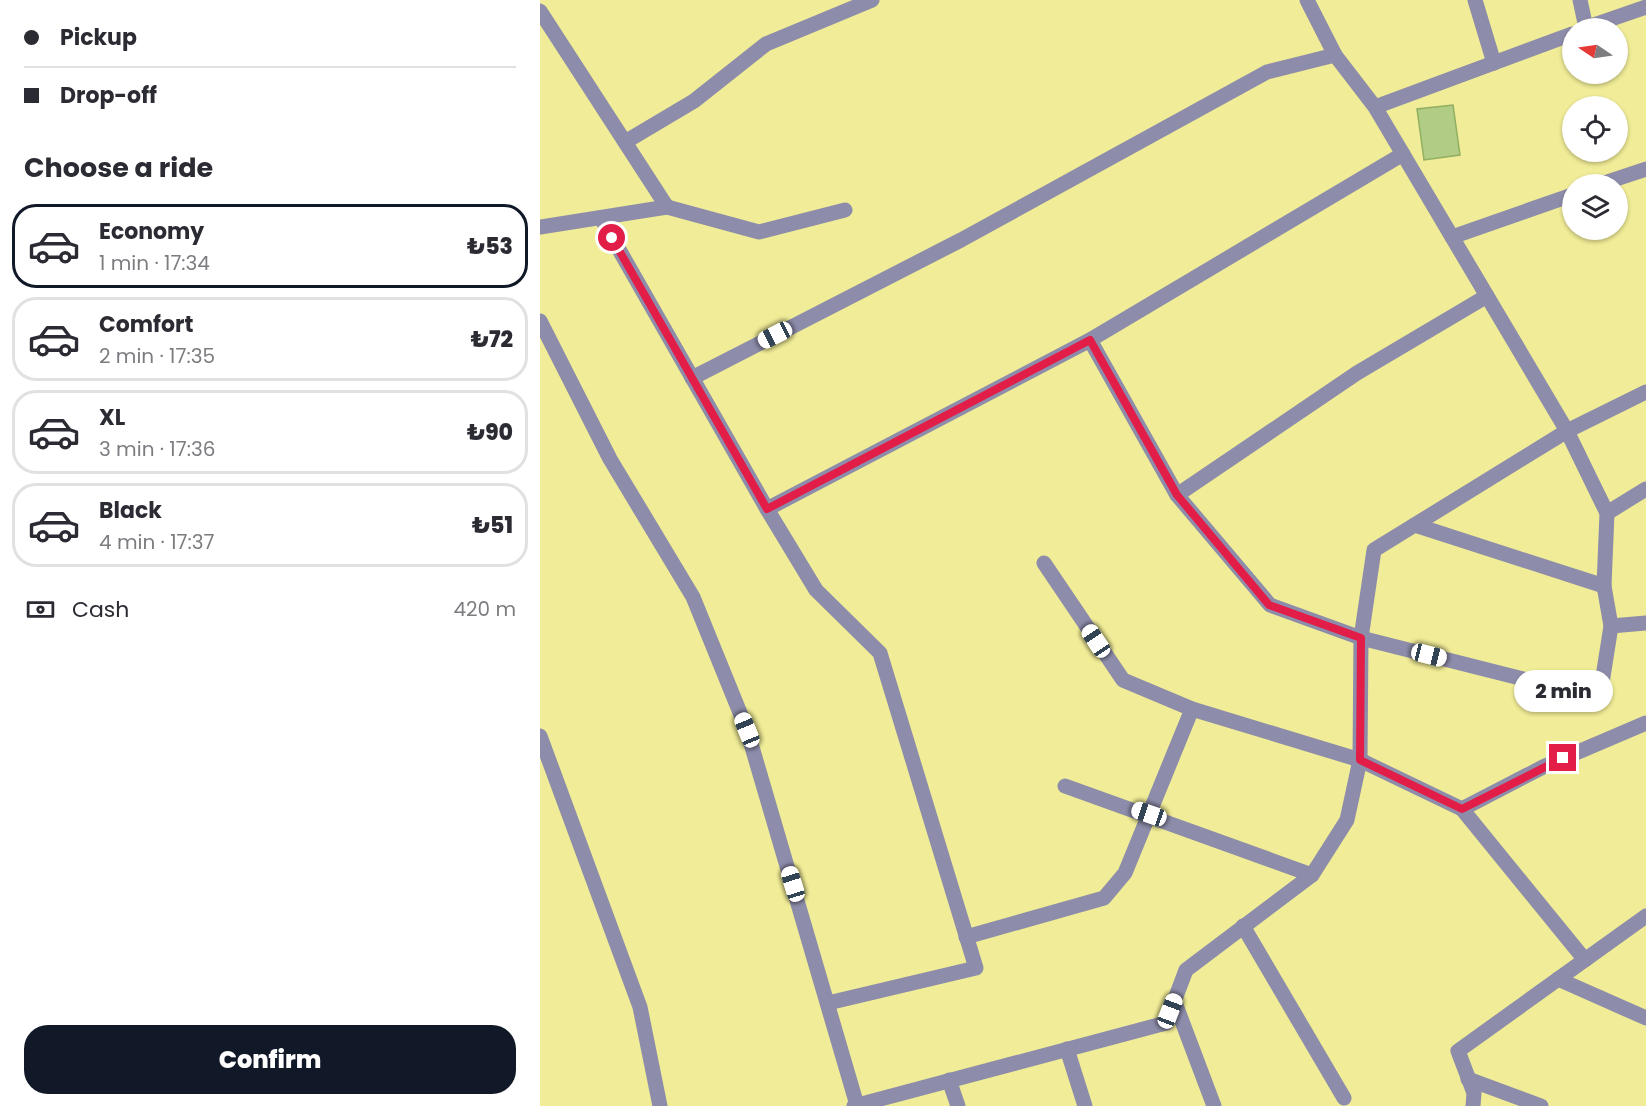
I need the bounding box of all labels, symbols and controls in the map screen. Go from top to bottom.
north arrow [1562,18,1628,84]
map controls [1562,18,1628,240]
text: Pickup [60,22,137,53]
text: Drop-off [60,80,157,111]
button: locate [1562,96,1628,162]
text: Choose a ride [24,149,213,186]
button: layers [1562,174,1628,240]
text: Economy [99,216,204,247]
icon: car [27,219,81,273]
route start [598,224,625,251]
text: ₺53 [467,231,513,262]
text: 1 min · 17:34 [99,249,210,277]
text: Comfort [99,309,193,340]
icon: car [27,312,81,366]
car [755,319,795,351]
text: ₺72 [471,324,513,355]
text: 2 min · 17:35 [99,342,215,370]
text: XL [99,402,125,433]
icon: car [27,405,81,459]
text: ₺90 [467,417,513,448]
text: 3 min · 17:36 [99,435,215,463]
text: Black [99,495,162,526]
icon: car [27,498,81,552]
text: ₺51 [472,510,513,541]
text: 4 min · 17:37 [99,528,214,556]
icon: cash [24,593,57,626]
text: Cash [72,594,129,625]
text: 420 m [453,595,516,623]
car [1078,621,1114,661]
car [1409,642,1449,668]
callout: 2 min [1514,671,1612,713]
text: 2 min [1535,677,1592,705]
car [732,710,762,750]
route end [1549,744,1576,771]
car [1129,800,1169,828]
car [779,864,807,904]
car [1155,991,1185,1031]
button: Confirm [24,1025,516,1094]

